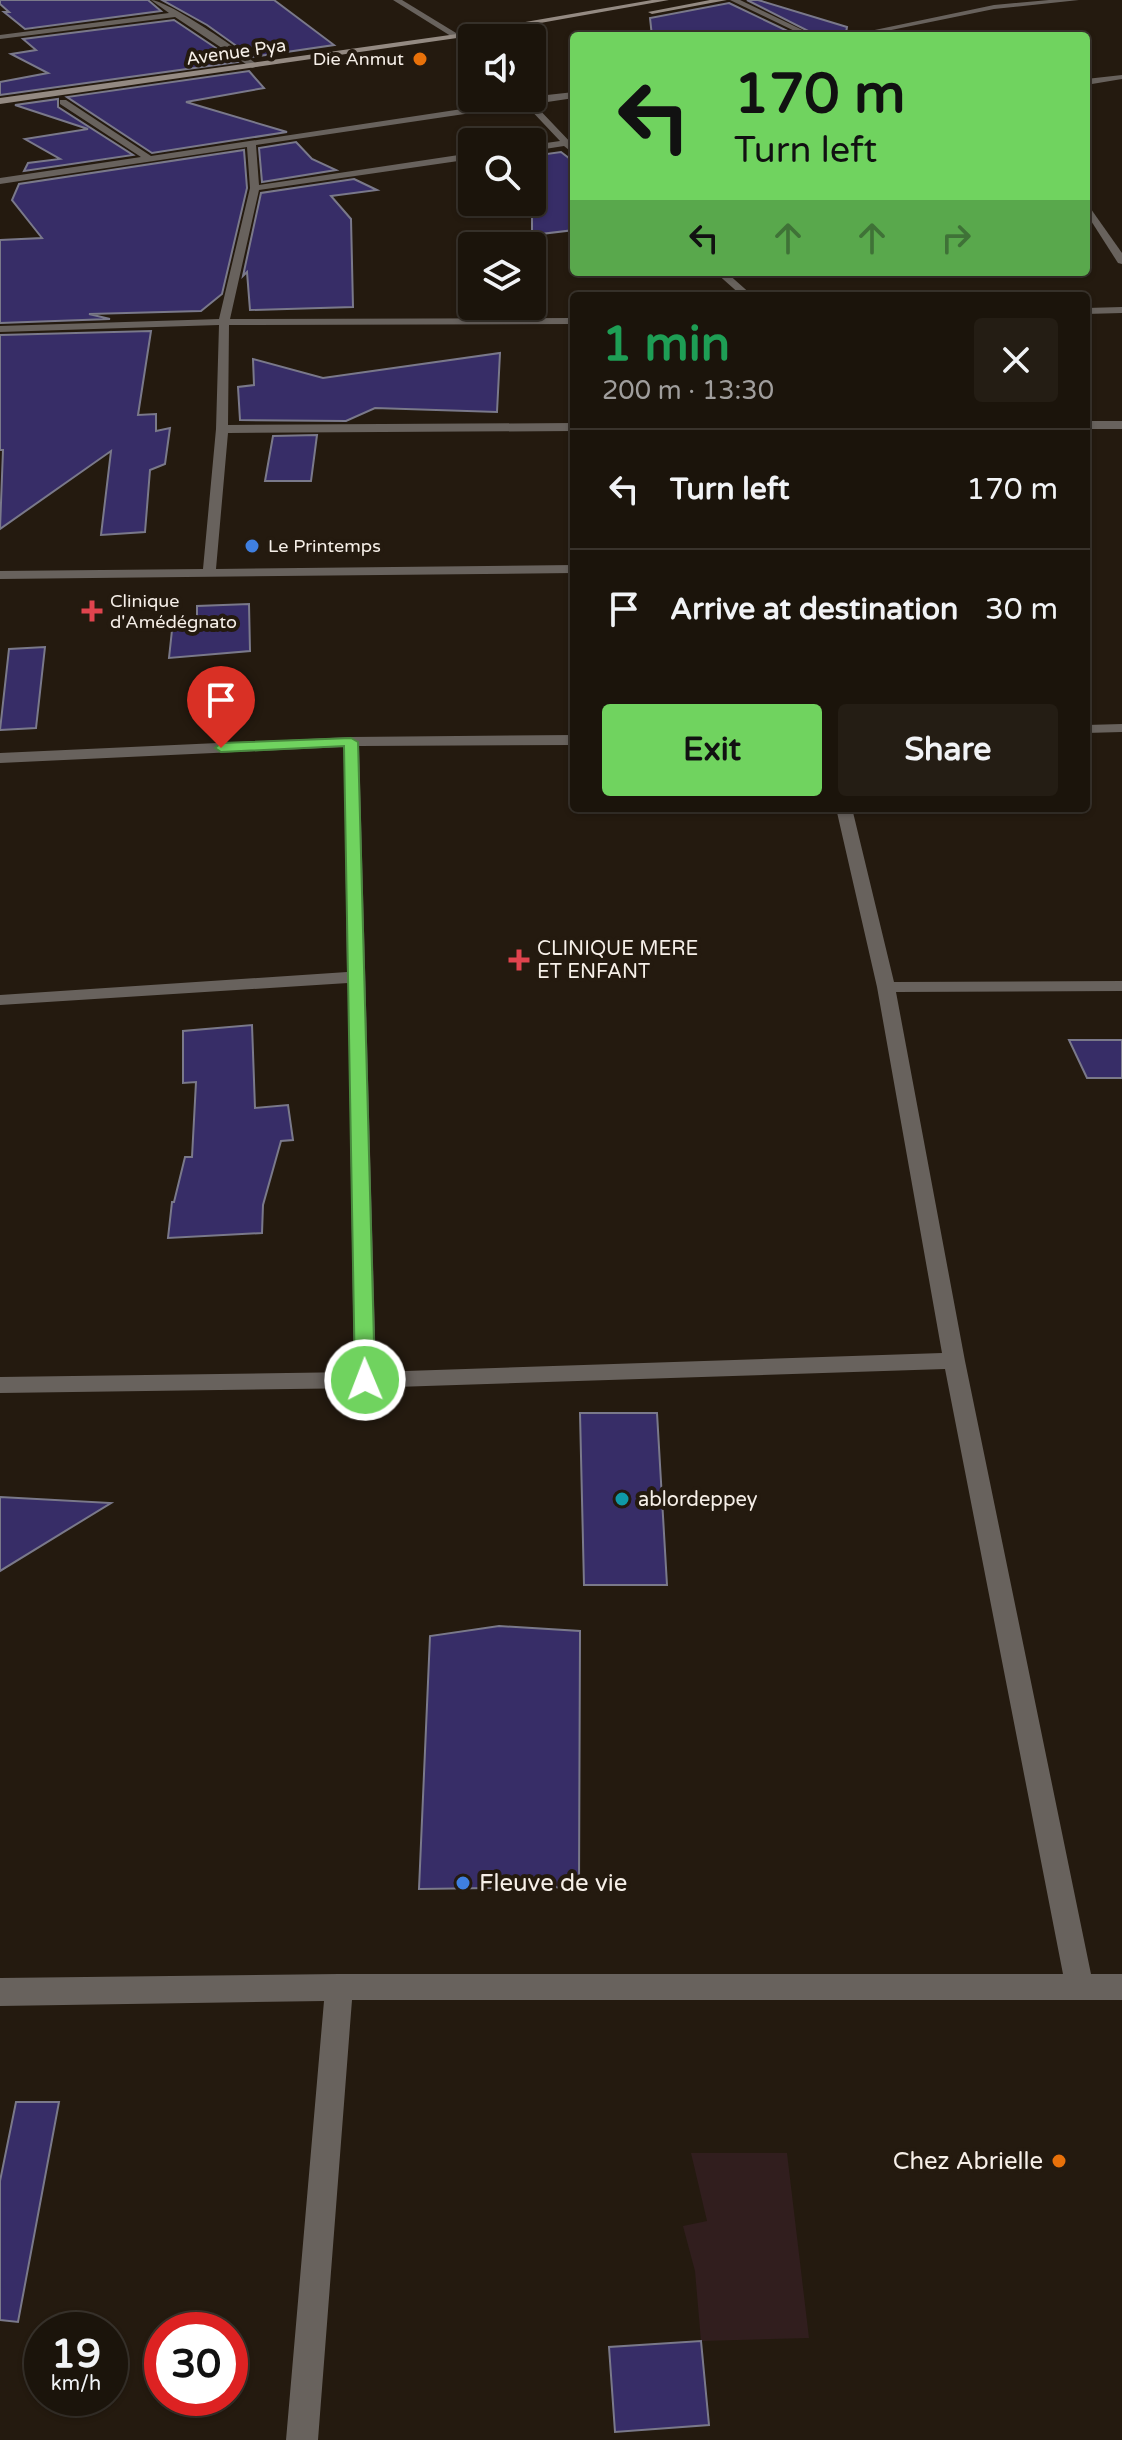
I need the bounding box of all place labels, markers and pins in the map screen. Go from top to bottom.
place label: Die Anmut [313,48,404,70]
marker: Die Anmut [411,50,429,68]
place label: Le Printemps [268,535,381,557]
marker: Le Printemps [243,537,261,555]
place label: Clinique d'Amédégnato [110,590,237,633]
marker: Clinique d'Amédégnato [81,600,103,622]
pin [187,666,255,748]
place label: CLINIQUE MERE ET ENFANT [537,937,698,984]
marker: CLINIQUE MERE ET ENFANT [508,949,530,971]
place label: ablordeppey [638,1488,758,1512]
marker: ablordeppey [613,1490,631,1508]
place label: Fleuve de vie [479,1869,627,1898]
marker: Fleuve de vie [454,1874,472,1892]
place label: Chez Abrielle [893,2147,1043,2176]
marker: Chez Abrielle [1050,2152,1068,2170]

